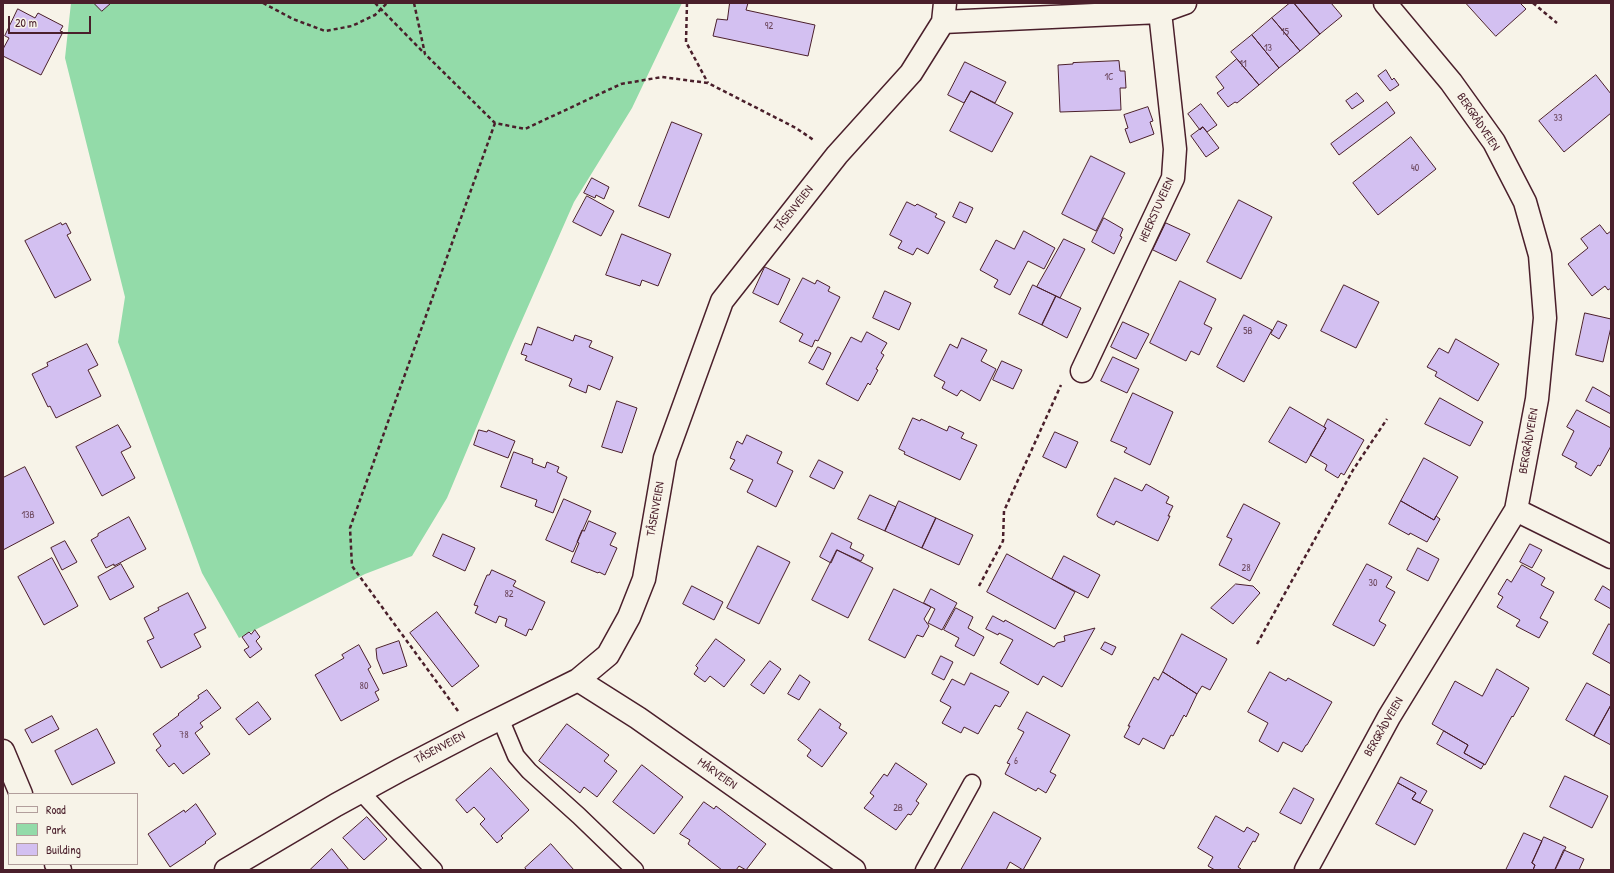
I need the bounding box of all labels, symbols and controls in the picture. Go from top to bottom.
scale bar [10,8,93,34]
text: 20 m [15,14,37,31]
house number: 92 [765,20,773,32]
house number: 15 [1281,26,1289,38]
house number: 13 [1264,42,1272,54]
house number: 11 [1239,58,1247,70]
house number: 1C [1104,71,1114,83]
street label: BERGRÅDVEIEN [1454,91,1502,153]
house number: 33 [1554,112,1562,124]
house number: 40 [1411,162,1419,174]
street label: HEIERSTUVEIEN [1136,176,1178,244]
street label: TÅSENVEIEN [771,183,817,235]
house number: 5B [1243,325,1253,337]
street label: BERGRÅDVEIEN [1516,407,1542,475]
street label: TÅSENVEIEN [644,481,668,537]
house number: 13B [21,509,35,521]
house number: 28 [1241,562,1251,574]
house number: 30 [1369,577,1377,589]
house number: 82 [504,588,514,600]
house number: 80 [360,680,368,692]
street label: BERGRÅDVEIEN [1361,695,1407,759]
house number: 78 [179,729,189,741]
street label: TÅSENVEIEN [412,729,468,767]
street label: MÅRVEIEN [694,755,740,793]
house number: 6 [1014,755,1018,767]
legend [8,793,138,865]
text: Road [46,801,66,818]
house number: 2B [893,802,903,814]
text: Park [46,821,66,838]
text: Building [46,841,81,858]

